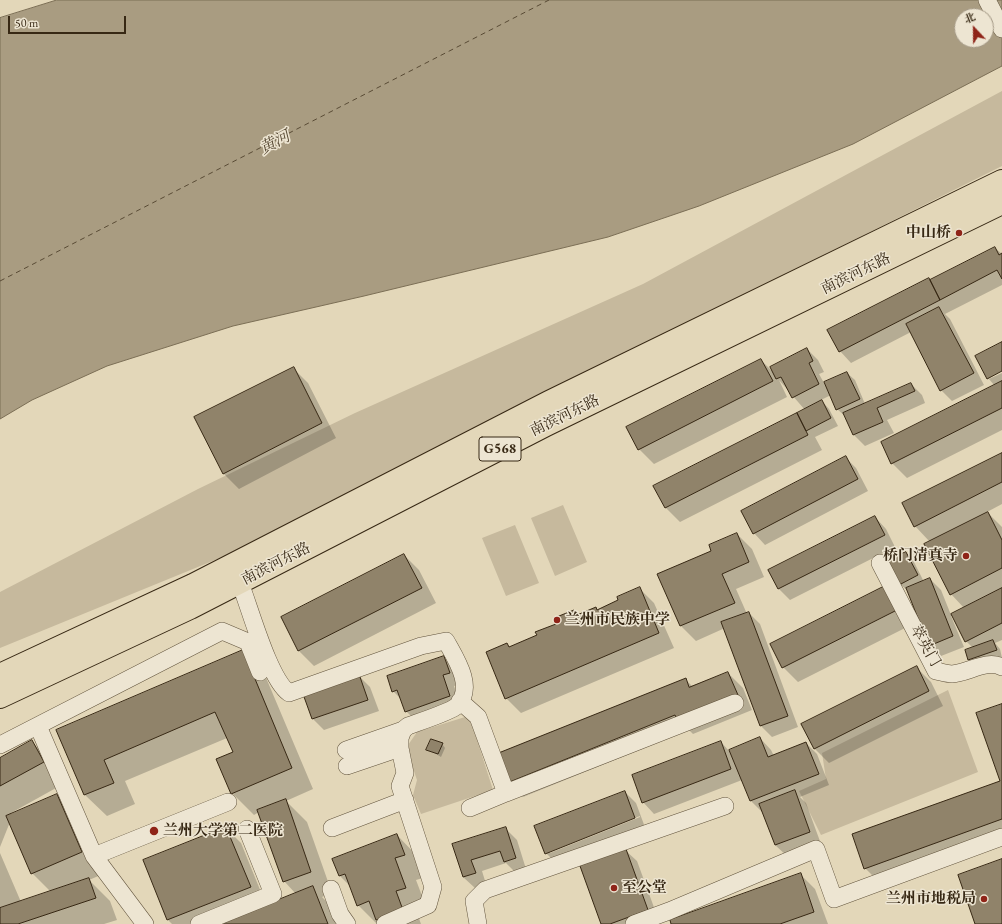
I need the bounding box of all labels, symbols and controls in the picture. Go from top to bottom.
scale bar [10,8,128,34]
north arrow [954,8,994,48]
text: 北 [962,9,978,26]
text: 50 m [15,15,38,31]
water label: 黄河 [256,127,294,159]
place label: 中山桥 [906,224,951,242]
marker: 中山桥 [954,228,964,238]
street label: 南滨河东路 [818,249,894,299]
street label: 南滨河东路 [527,391,603,441]
road number: G568 [479,437,521,461]
street label: 南滨河东路 [239,539,313,589]
place label: 桥门清真寺 [883,547,958,565]
marker: 桥门清真寺 [961,551,971,561]
place label: 兰州市民族中学 [565,611,670,629]
marker: 兰州市民族中学 [552,615,562,625]
street label: 萃英门 [906,622,944,670]
place label: 兰州大学第二医院 [163,822,283,840]
marker: 兰州大学第二医院 [148,825,160,837]
place label: 至公堂 [622,879,667,897]
marker: 至公堂 [609,883,619,893]
place label: 兰州市地税局 [886,890,976,908]
marker: 兰州市地税局 [979,894,989,904]

